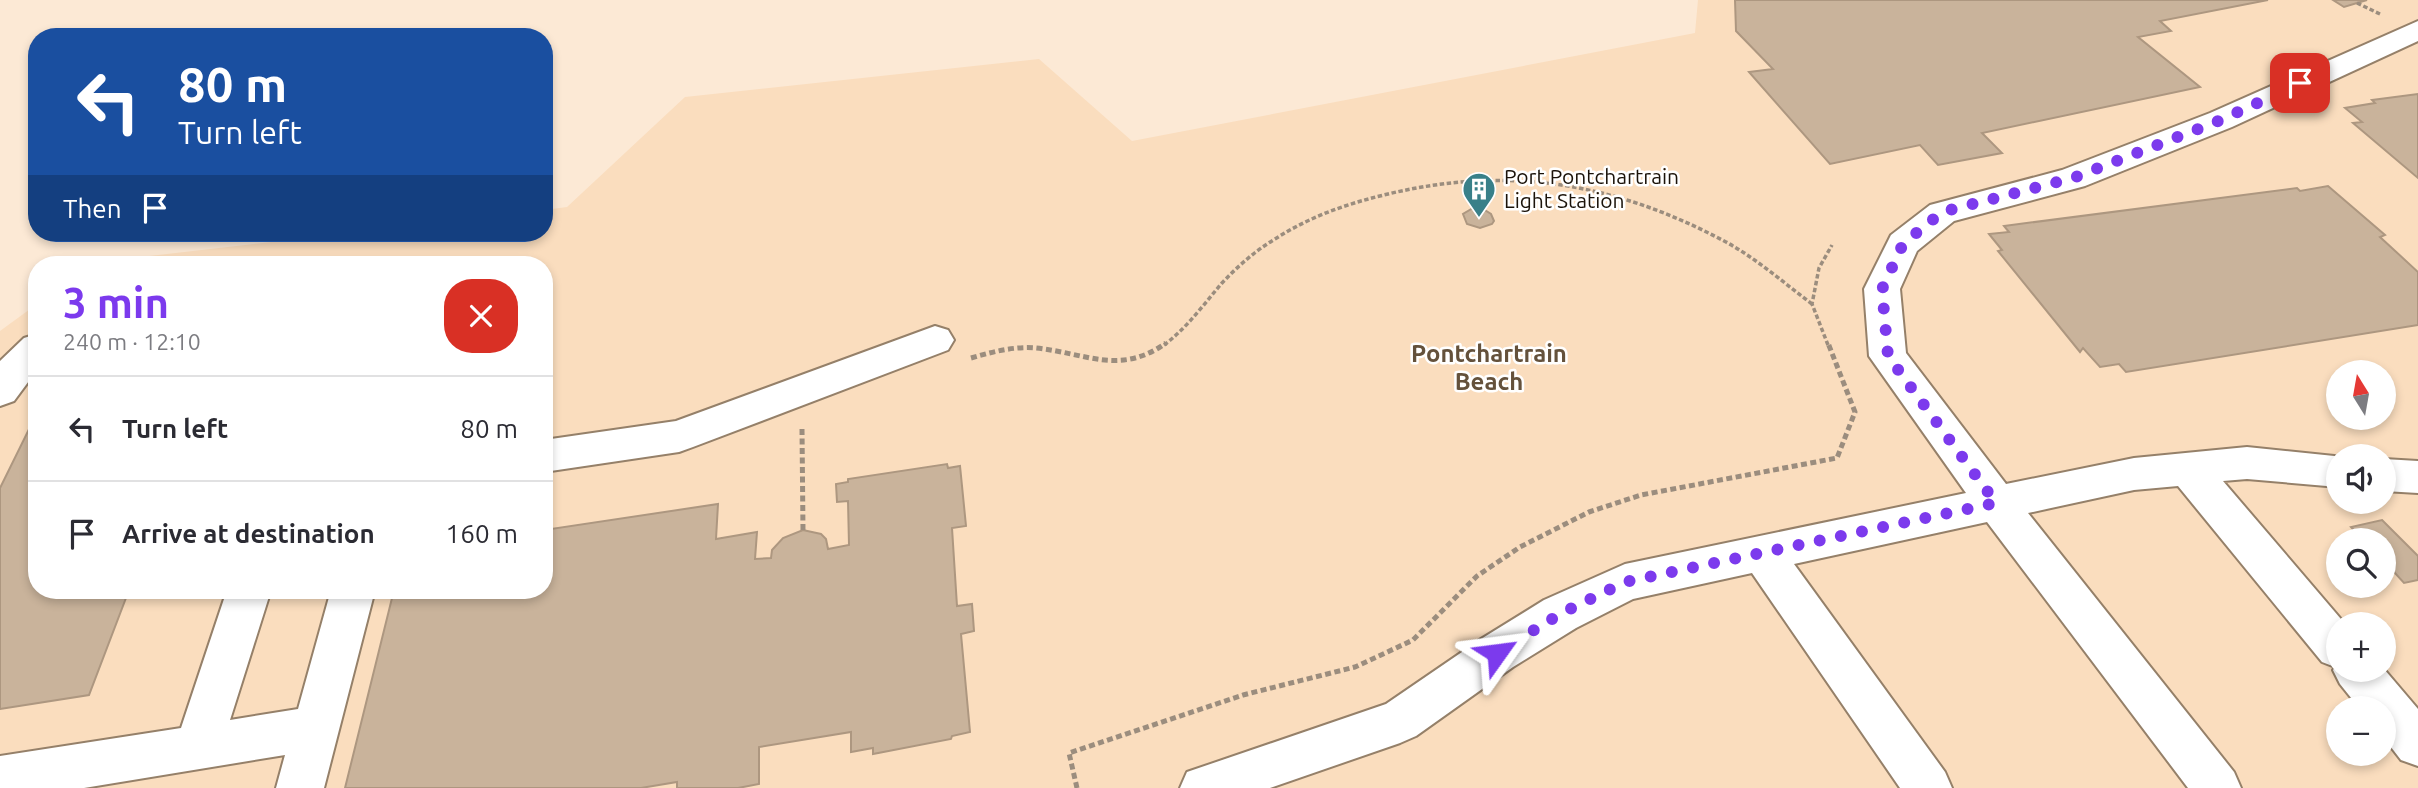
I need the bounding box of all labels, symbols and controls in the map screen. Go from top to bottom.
pin [2270,53,2330,113]
icon: left [63,56,154,147]
text: 80 m [178,56,287,111]
icon: arrive [2281,64,2319,102]
text: Turn left [178,114,302,150]
place label: Port Pontchartrain Light Station [1504,164,1679,212]
building icon: Port Pontchartrain Light Station [1460,170,1498,219]
icon: arrive [136,189,174,227]
text: Then [63,194,122,223]
text: 3 min [63,279,169,326]
button: close [444,279,518,353]
text: 240 m · 12:10 [63,329,201,354]
district label: Pontchartrain Beach [1411,340,1567,395]
north arrow [2326,360,2396,430]
map controls [2326,360,2396,766]
icon: left [63,410,101,448]
text: Turn left [122,414,228,443]
text: 80 m [460,414,518,443]
button: sound [2326,444,2396,514]
icon: arrive [63,515,101,553]
text: Arrive at destination [122,519,375,548]
text: 160 m [446,519,518,548]
button: search [2326,528,2396,598]
button: + [2326,612,2396,682]
position arrow [1460,616,1534,690]
button: − [2326,696,2396,766]

